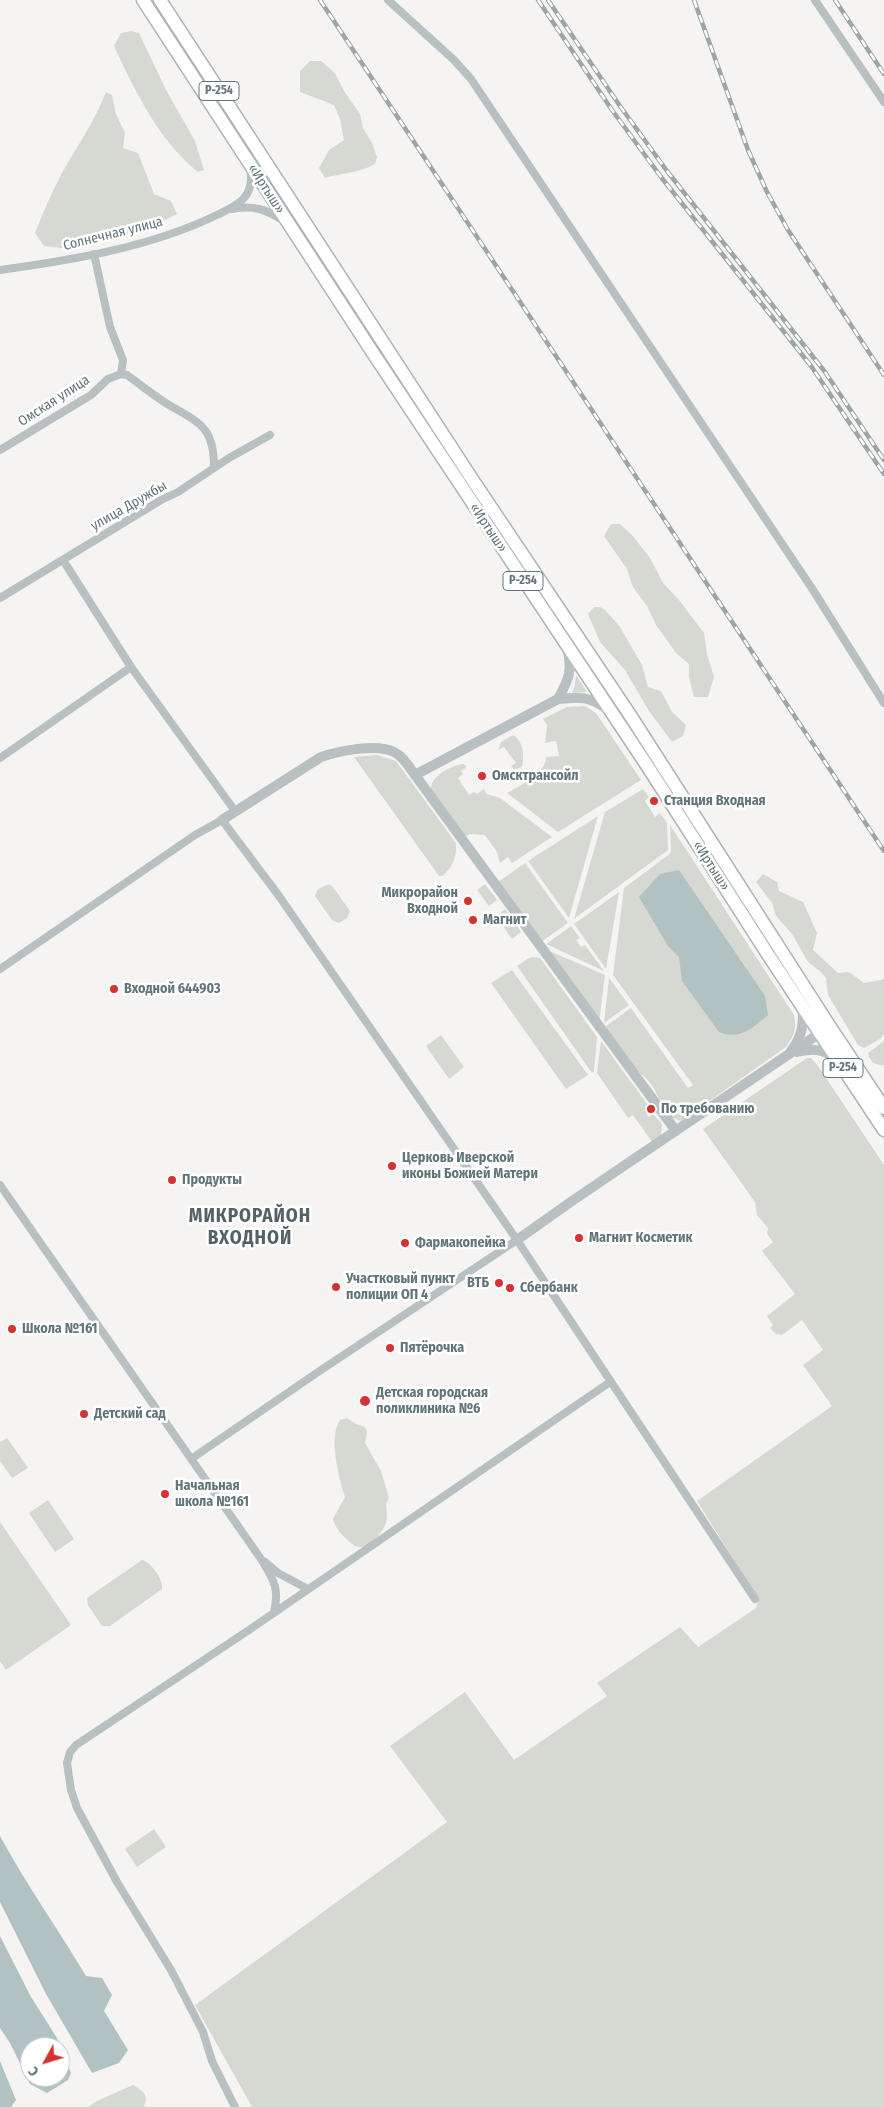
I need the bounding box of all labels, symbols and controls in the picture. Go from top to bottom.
road number: Р-254 [199,82,239,100]
street label: «Иртыш» [244,161,288,217]
street label: Солнечная улица [61,213,165,255]
street label: Омская улица [15,372,93,430]
street label: улица Дружбы [88,477,170,535]
street label: «Иртыш» [465,500,511,556]
road number: Р-254 [503,572,543,590]
place label: Омсктрансойл [492,768,578,784]
marker: Омсктрансойл [476,770,488,782]
place label: Станция Входная [664,793,766,809]
marker: Станция Входная [648,795,660,807]
street label: «Иртыш» [689,838,733,894]
place label: Микрорайон Входной [381,885,458,918]
marker: Микрорайон Входной [462,895,474,907]
place label: Магнит [483,912,526,928]
marker: Магнит [467,914,479,926]
place label: Входной 644903 [124,981,221,997]
marker: Входной 644903 [108,983,120,995]
road number: Р-254 [823,1058,863,1078]
place label: По требованию [661,1101,754,1117]
marker: По требованию [645,1103,657,1115]
place label: Церковь Иверской иконы Божией Матери [402,1150,538,1182]
marker: Церковь Иверской иконы Божией Матери [386,1160,398,1172]
place label: Продукты [182,1172,242,1188]
marker: Продукты [166,1174,178,1186]
district label: МИКРОРАЙОН ВХОДНОЙ [187,1206,313,1250]
place label: Магнит Косметик [589,1230,693,1246]
marker: Магнит Косметик [573,1232,585,1244]
place label: Фармакопейка [415,1235,506,1251]
marker: Фармакопейка [399,1237,411,1249]
place label: Участковый пункт полиции ОП 4 [346,1271,455,1304]
place label: ВТБ [467,1275,489,1291]
marker: ВТБ [493,1277,505,1289]
place label: Сбербанк [520,1280,578,1296]
marker: Участковый пункт полиции ОП 4 [330,1281,342,1293]
marker: Сбербанк [504,1282,516,1294]
place label: Школа №161 [22,1321,98,1337]
marker: Школа №161 [6,1323,18,1335]
place label: Пятёрочка [400,1340,464,1356]
marker: Пятёрочка [384,1342,396,1354]
place label: Детская городская поликлиника №6 [376,1385,488,1418]
marker: Детская городская поликлиника №6 [358,1394,372,1408]
place label: Детский сад [94,1406,166,1422]
marker: Детский сад [78,1408,90,1420]
place label: Начальная школа №161 [175,1478,249,1510]
marker: Начальная школа №161 [159,1488,171,1500]
north arrow [20,2037,70,2087]
text: С [25,2063,43,2079]

